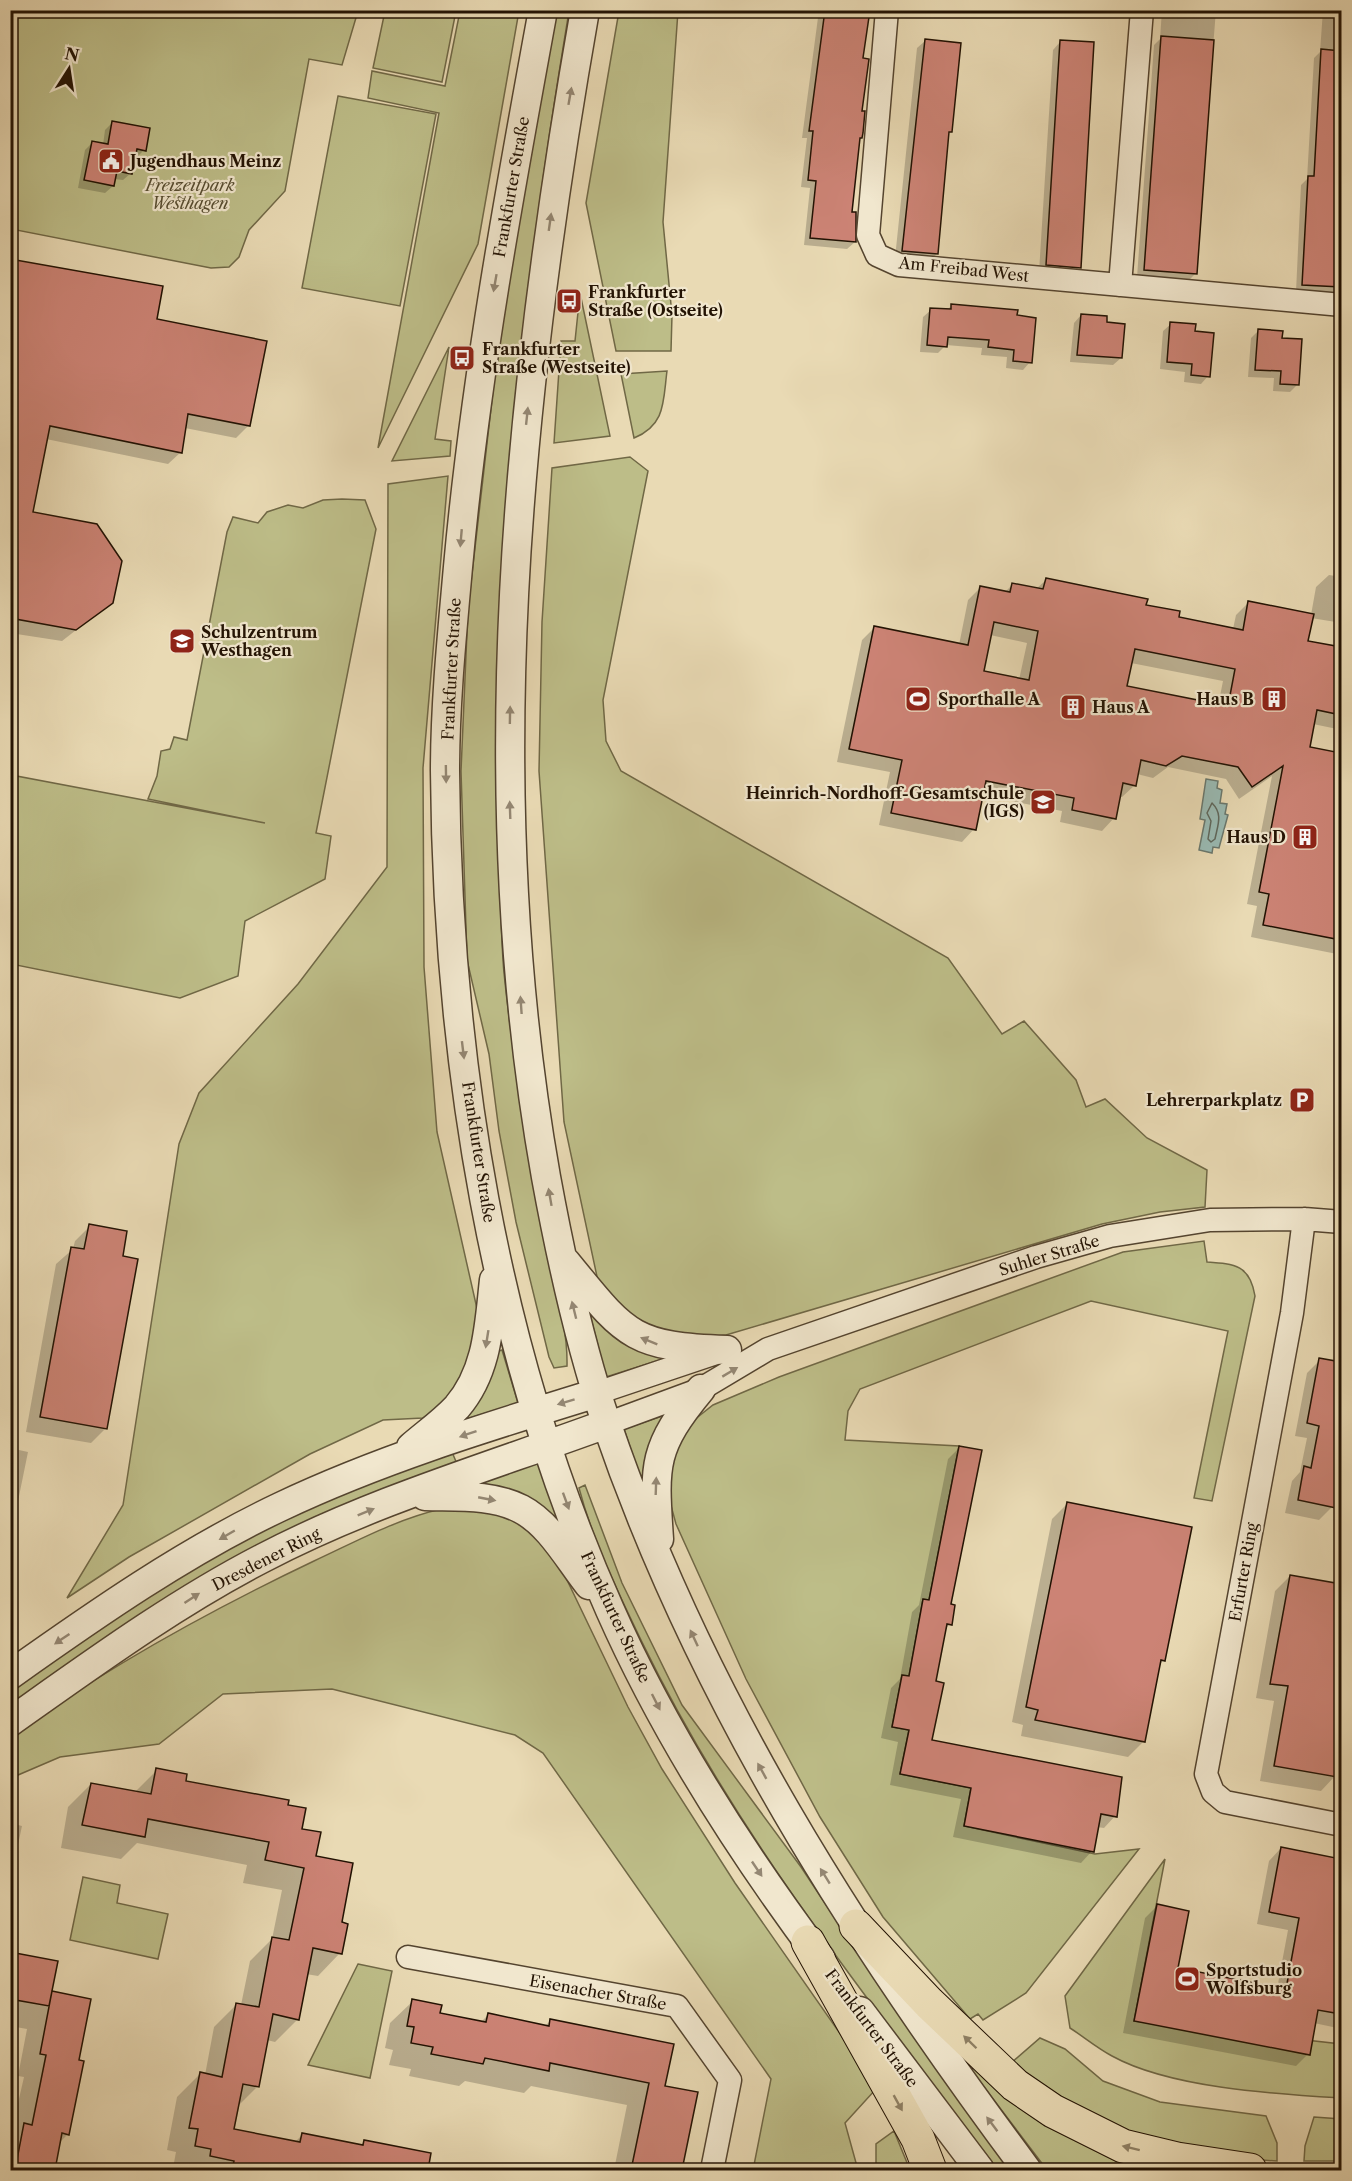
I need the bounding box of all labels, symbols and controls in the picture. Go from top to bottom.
north arrow [39,39,99,99]
text: N [63,43,81,66]
one-way arrow [565,86,574,105]
street label: Frankfurter Straße [489,115,533,259]
public building icon: Jugendhaus Meinz [96,146,126,176]
place label: Jugendhaus Meinz [127,151,281,171]
park label: Freizeitpark Westhagen [143,175,235,213]
one-way arrow [545,213,555,232]
street label: Am Freibad West [897,252,1030,286]
one-way arrow [490,273,499,292]
place label: Frankfurter Straße (Ostseite) [588,282,723,320]
bus stop icon: Frankfurter Straße (Ostseite) [554,286,584,316]
place label: Frankfurter Straße (Westseite) [482,339,631,377]
bus stop icon: Frankfurter Straße (Westseite) [447,343,477,373]
one-way arrow [522,407,532,426]
one-way arrow [456,528,466,547]
street label: Frankfurter Straße [437,597,465,741]
place label: Schulzentrum Westhagen [200,622,318,660]
school or university icon: Schulzentrum Westhagen [167,626,197,656]
sports icon: Sporthalle A [903,684,933,714]
building icon: Haus B [1259,684,1289,714]
place label: Sporthalle A [938,689,1041,709]
place label: Haus B [1196,689,1254,709]
building icon: Haus A [1058,692,1088,722]
place label: Haus A [1092,697,1150,717]
one-way arrow [505,705,515,724]
one-way arrow [441,765,450,784]
place label: Heinrich-Nordhoff-Gesamtschule (IGS) [746,783,1024,821]
school or university icon: Heinrich-Nordhoff-Gesamtschule (IGS) [1028,787,1058,817]
one-way arrow [505,801,515,820]
building icon: Haus D [1290,822,1320,852]
place label: Haus D [1226,827,1286,847]
one-way arrow [516,995,526,1014]
one-way arrow [458,1041,468,1060]
street label: Frankfurter Straße [458,1080,500,1224]
parking icon: Lehrerparkplatz [1287,1085,1317,1115]
place label: Lehrerparkplatz [1146,1090,1282,1110]
one-way arrow [545,1188,554,1207]
street label: Suhler Straße [996,1230,1102,1280]
one-way arrow [569,1301,579,1319]
one-way arrow [483,1329,492,1348]
one-way arrow [639,1336,657,1346]
one-way arrow [722,1366,738,1377]
one-way arrow [557,1398,575,1407]
one-way arrow [459,1429,477,1439]
one-way arrow [652,1477,661,1496]
one-way arrow [562,1492,572,1510]
one-way arrow [478,1495,497,1504]
one-way arrow [357,1507,375,1516]
street label: Erfurter Ring [1224,1520,1262,1623]
street label: Dresdener Ring [209,1523,324,1595]
one-way arrow [218,1530,235,1540]
street label: Frankfurter Straße [577,1548,655,1686]
one-way arrow [184,1593,200,1604]
one-way arrow [689,1630,698,1647]
one-way arrow [55,1633,71,1645]
one-way arrow [651,1694,661,1711]
one-way arrow [757,1762,767,1779]
one-way arrow [751,1860,763,1876]
one-way arrow [819,1868,830,1884]
place label: Sportstudio Wolfsburg [1205,1960,1302,1998]
sports icon: Sportstudio Wolfsburg [1172,1964,1202,1994]
street label: Frankfurter Straße [821,1965,923,2091]
street label: Eisenacher Straße [528,1970,668,2014]
one-way arrow [963,2036,978,2049]
one-way arrow [893,2095,903,2112]
one-way arrow [987,2116,999,2131]
one-way arrow [1122,2142,1140,2152]

